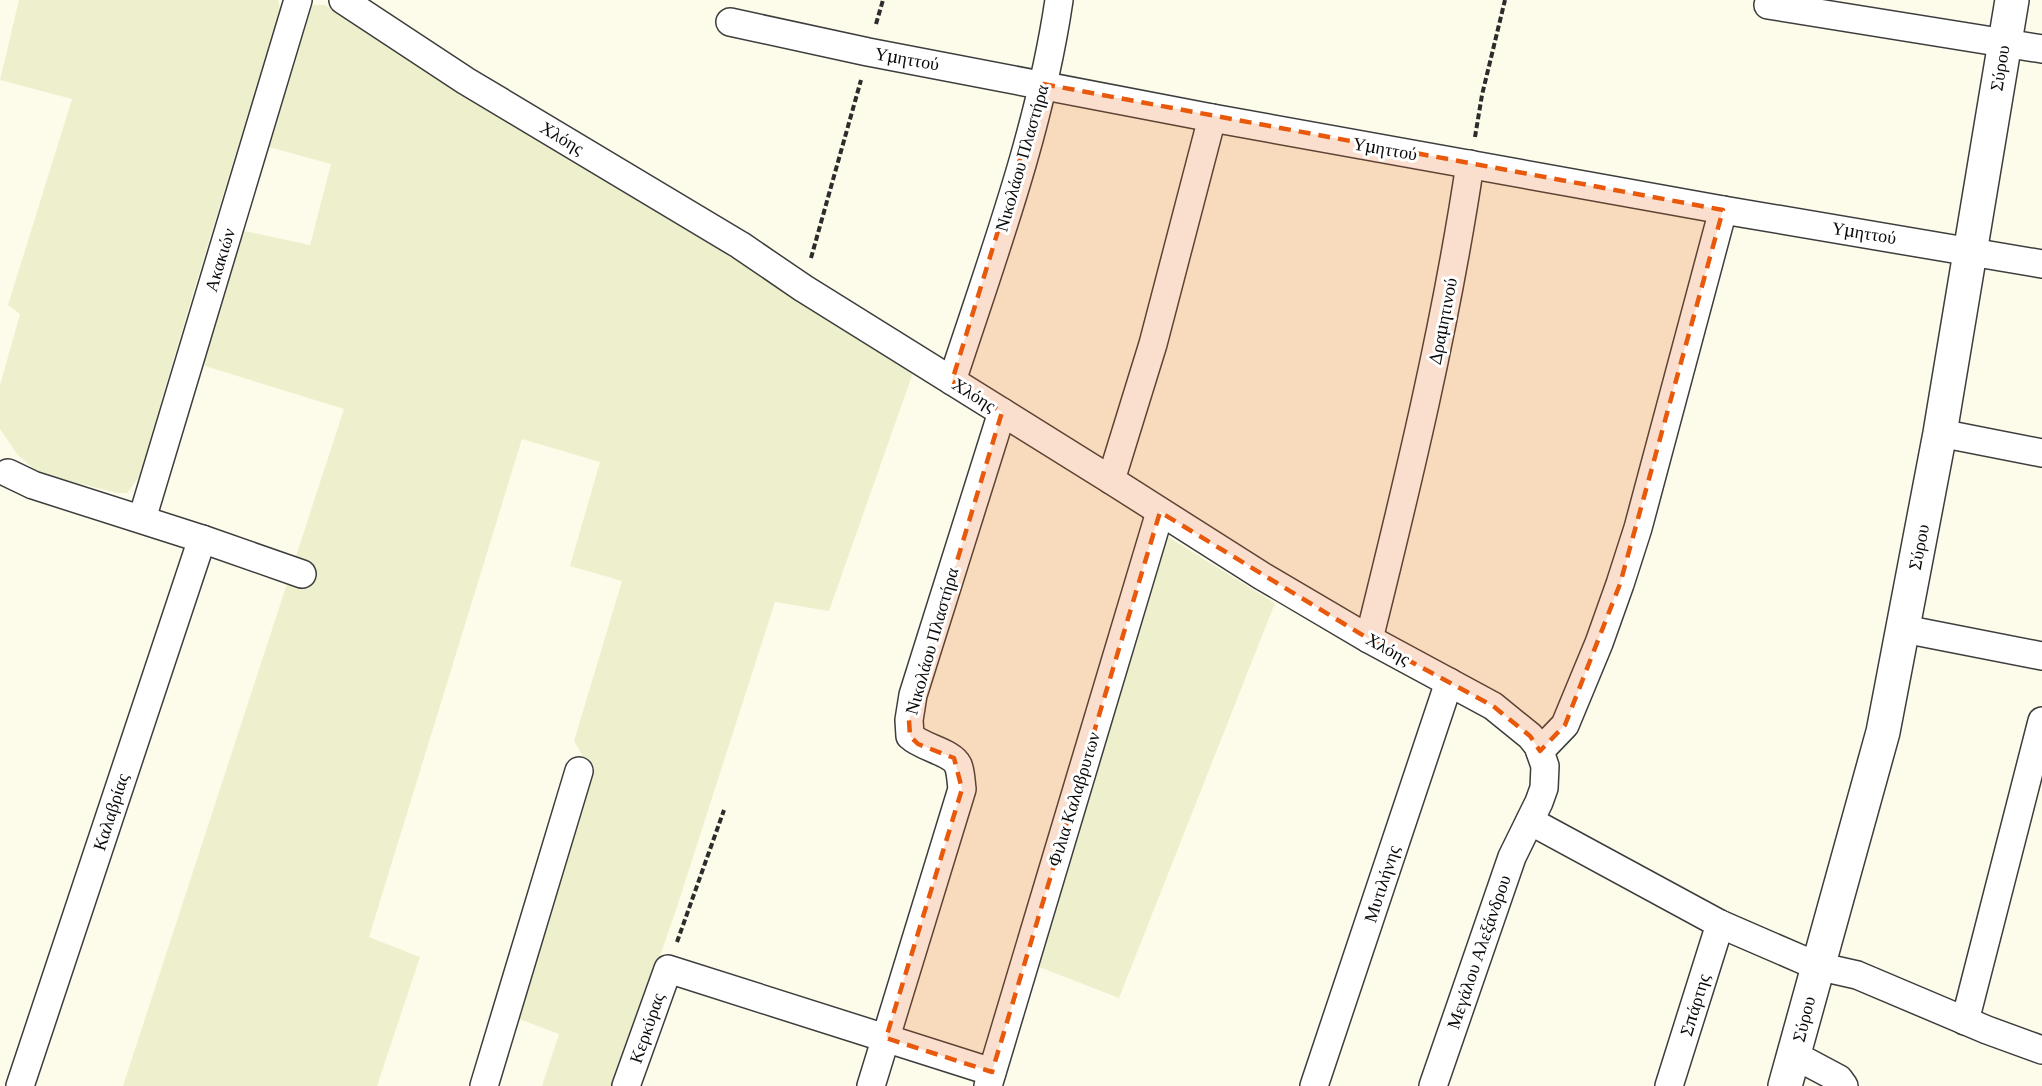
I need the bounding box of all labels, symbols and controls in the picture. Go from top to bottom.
street label: Υμηττού [873,41,941,76]
street label: Σύρου [1984,43,2014,93]
street label: Νικολάου Πλαστήρα [989,81,1054,234]
street label: Χλόης [536,115,589,160]
street label: Υμηττού [1351,131,1419,166]
street label: Υμηττού [1830,215,1898,249]
street label: Ακακιών [198,225,240,294]
street label: Δραμητινού [1422,275,1462,366]
street label: Χλόης [948,371,1001,417]
street label: Σύρου [1902,522,1934,572]
street label: Νικολάου Πλαστήρα [899,564,964,717]
street label: Χλόης [1362,626,1415,670]
street label: Φιλια Καλαβρυτων [1041,729,1105,869]
street label: Καλαβρίας [86,770,134,853]
street label: Μυτιλήνης [1357,842,1405,925]
street label: Μεγάλου Αλεξάνδρου [1440,871,1516,1032]
street label: Σπάρτης [1673,971,1715,1039]
street label: Κερκύρας [623,989,669,1066]
street label: Σύρου [1786,993,1820,1044]

